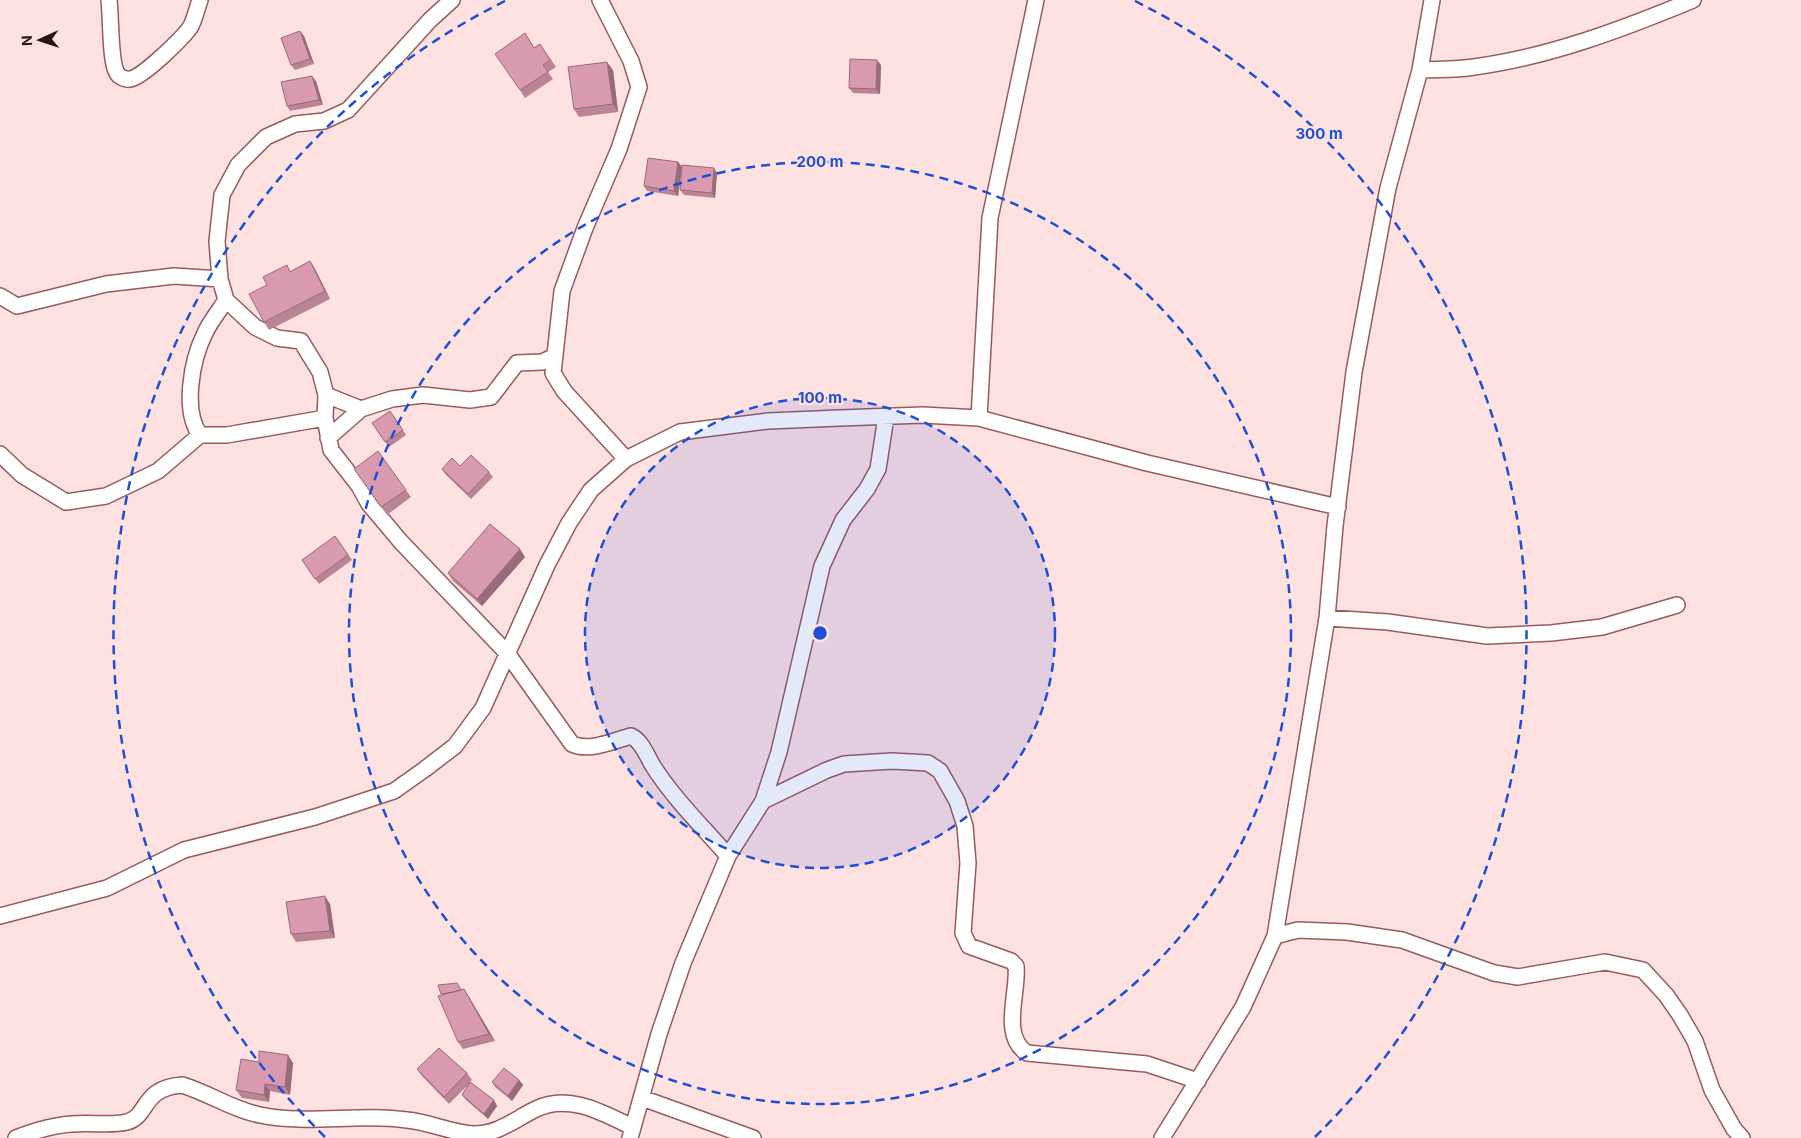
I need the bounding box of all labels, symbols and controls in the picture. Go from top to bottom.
north arrow [15,15,65,65]
text: N [18,35,35,46]
text: 300 m [1295,124,1343,143]
text: 200 m [797,152,843,171]
text: 100 m [798,388,842,407]
centre of rings [811,624,829,642]

